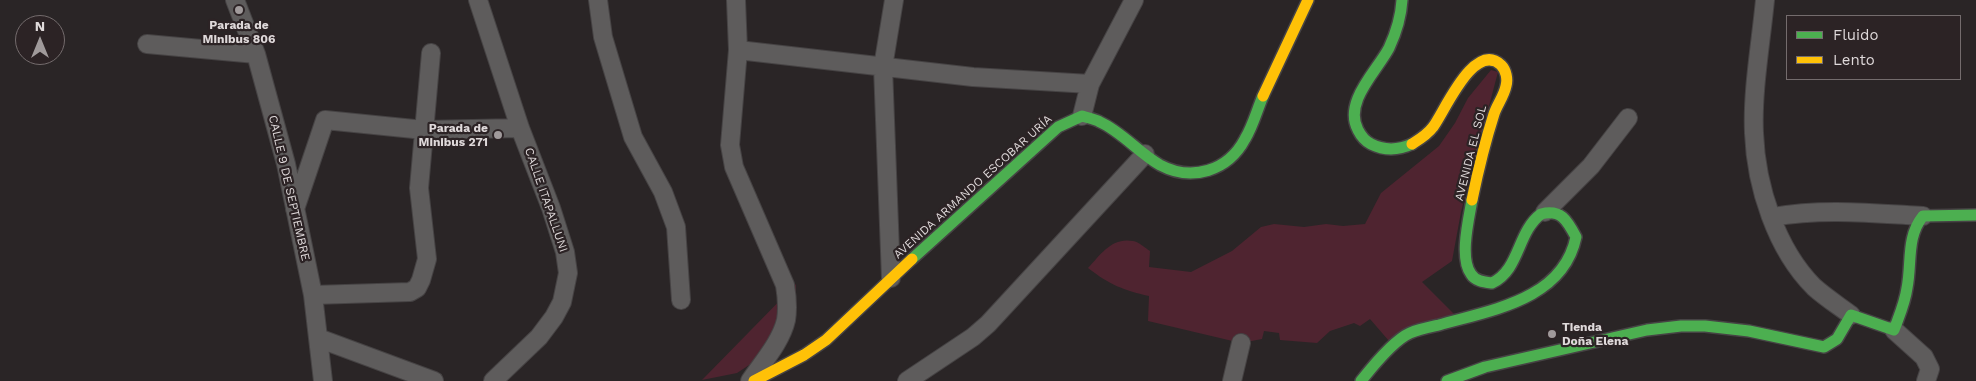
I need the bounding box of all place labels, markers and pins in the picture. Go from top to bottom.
marker: Parada de Minibus 806 [233,4,245,16]
place label: Parada de Minibus 806 [203,18,275,46]
place label: Parada de Minibus 271 [418,121,488,149]
marker: Parada de Minibus 271 [492,129,504,141]
place label: Tienda Doña Elena [1562,320,1628,348]
marker: Tienda Doña Elena [1546,328,1558,340]

